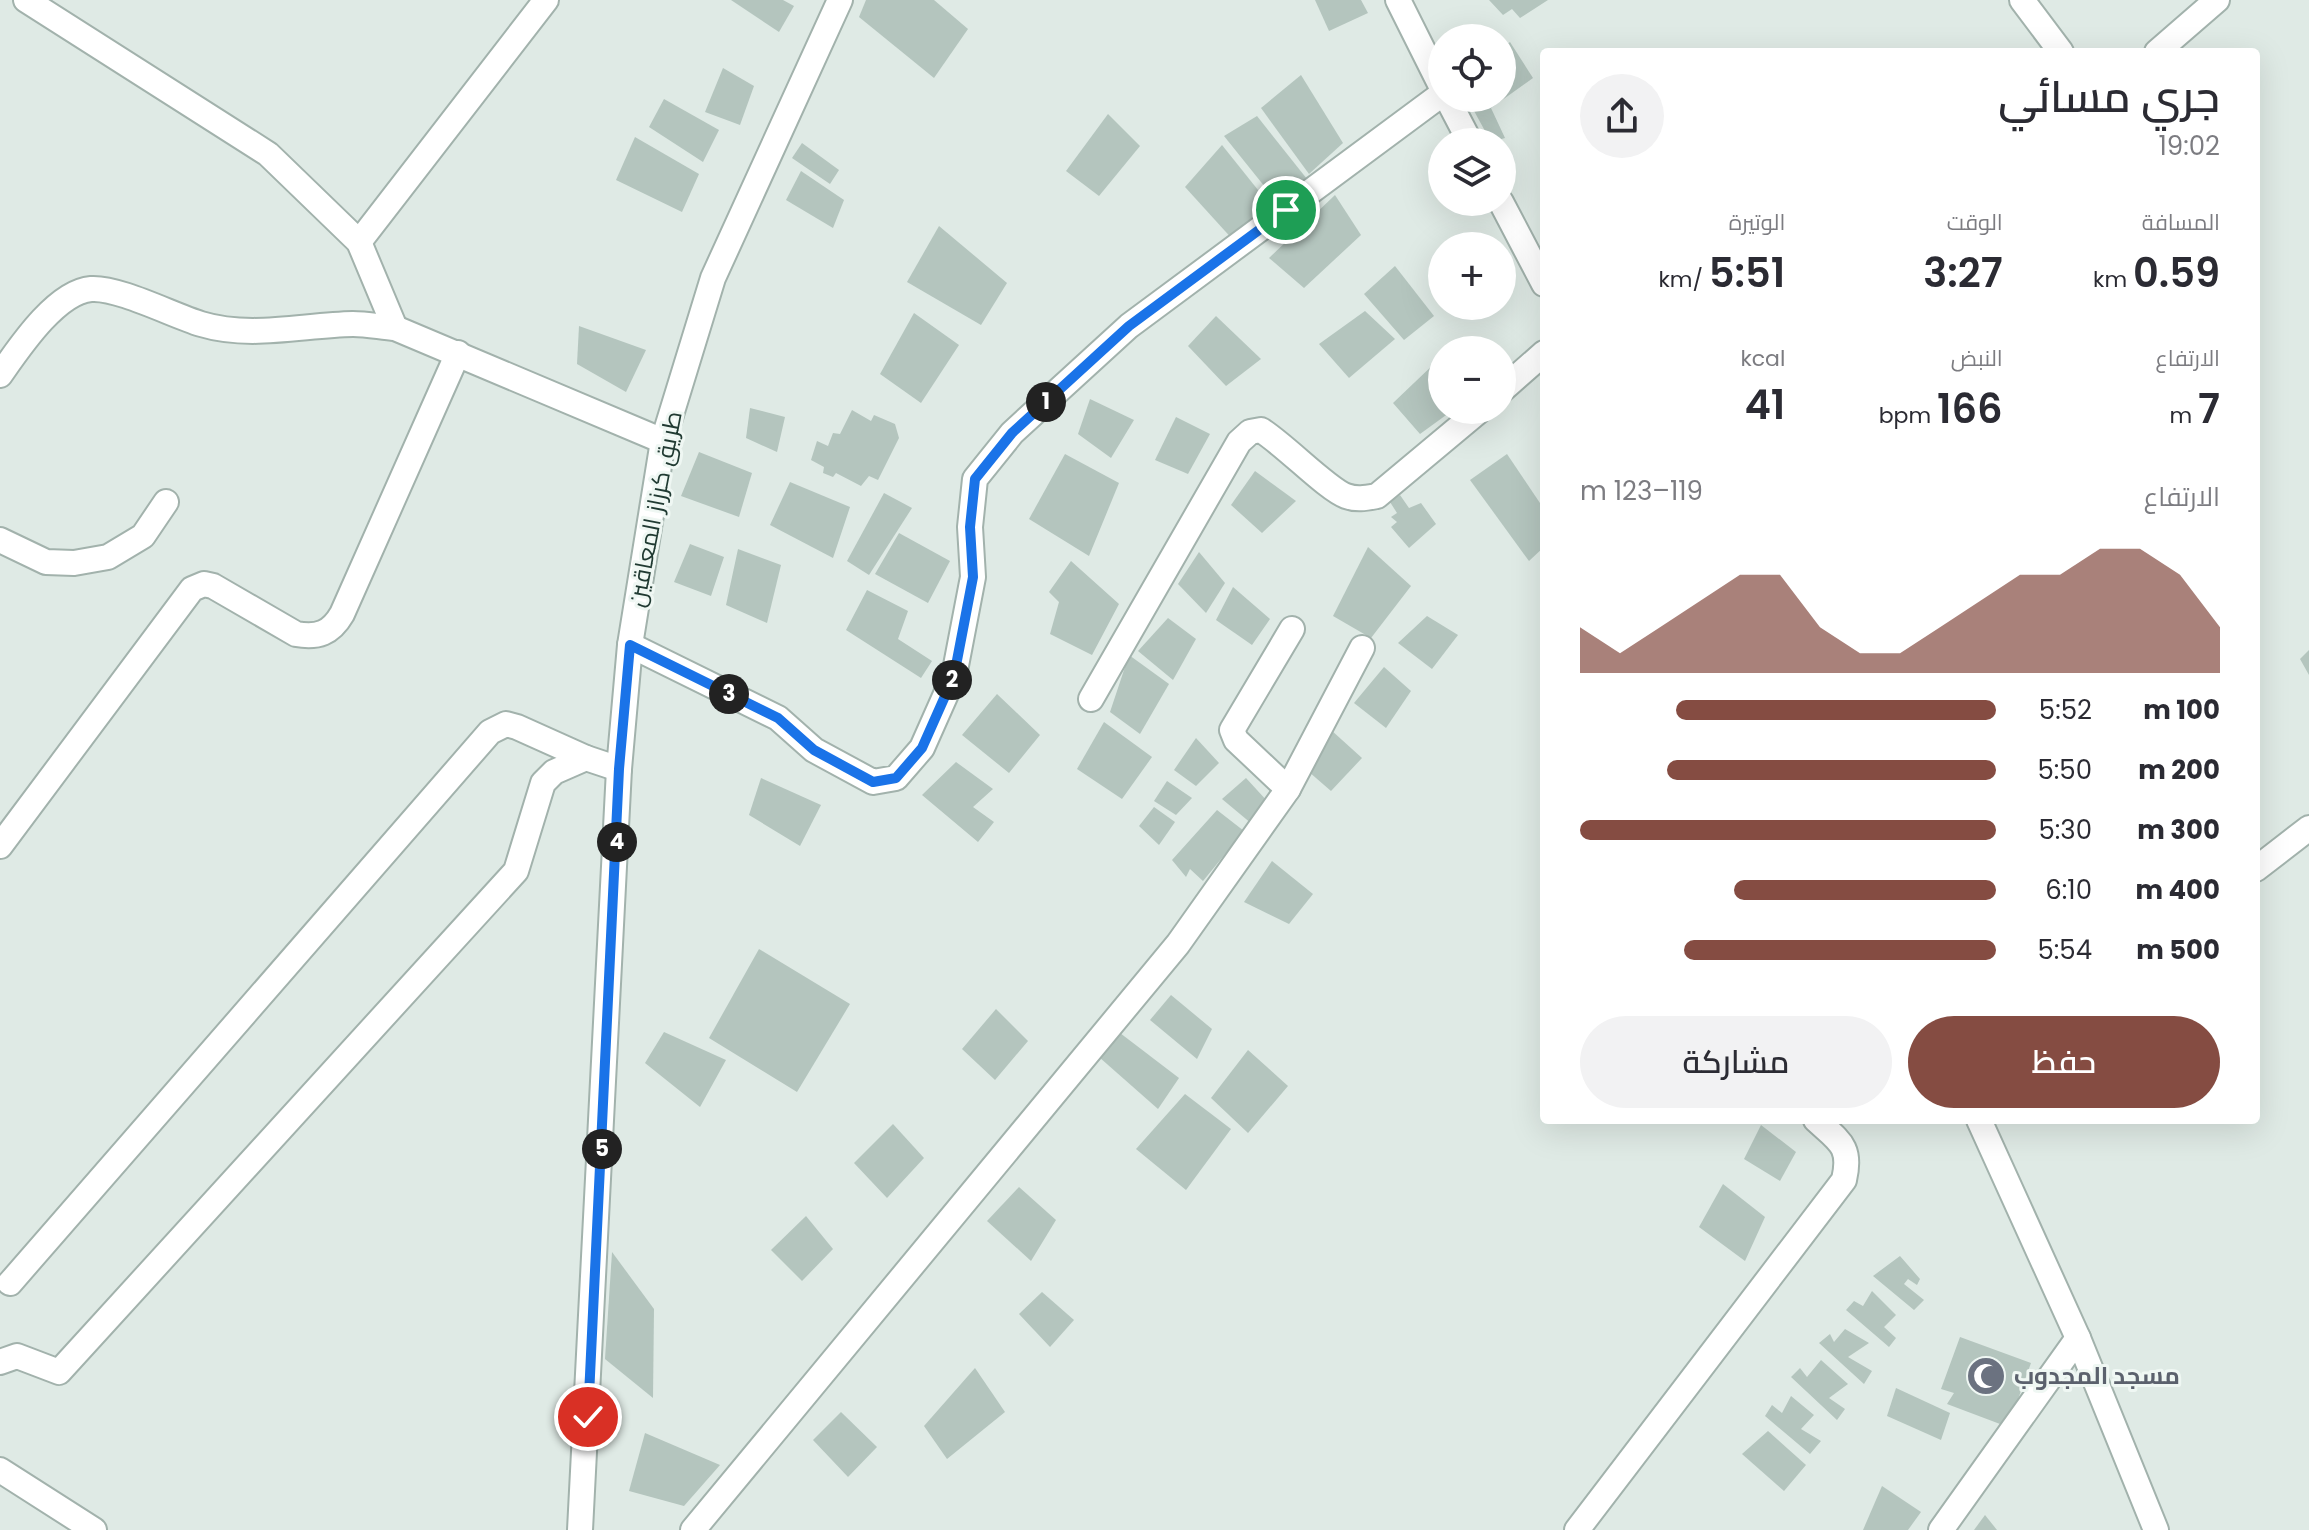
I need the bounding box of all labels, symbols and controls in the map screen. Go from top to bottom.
map controls [1428,24,1516,424]
button: locate [1428,24,1516,112]
text: جري مسائي [1998,66,2220,127]
button: share [1580,74,1664,158]
button: layers [1428,128,1516,216]
text: 19:02 [2158,128,2220,164]
pin [1252,176,1320,244]
icon: arrive [1264,188,1308,232]
text: الوتيرة [1729,207,1785,238]
text: الوقت [1947,207,2003,238]
text: المسافة [2142,207,2220,238]
button: + [1428,232,1516,320]
text: 5:51 [1709,245,1785,301]
text: 3:27 [1923,245,2003,301]
text: 0.59 [2133,245,2220,301]
text: /km [1658,264,1709,295]
text: km [2093,264,2133,295]
button: − [1428,336,1516,424]
text: kcal [1740,343,1785,374]
text: النبض [1951,343,2003,374]
text: الارتفاع [2156,343,2220,374]
text: 41 [1744,377,1785,433]
text: 166 [1937,381,2003,437]
text: 7 [2198,381,2220,437]
pin: 1 [1026,382,1066,422]
text: 1 [1042,386,1050,417]
text: bpm [1879,400,1937,431]
text: m [2170,400,2198,431]
street label: طريق كرزاز المعاقين [619,408,690,610]
text: 119–123 m [1580,473,1703,509]
text: الارتفاع [2144,479,2220,515]
pin: 2 [932,660,972,700]
text: 2 [946,664,958,695]
pin: 3 [709,674,749,714]
text: 3 [722,678,736,709]
text: 5:52 [2039,692,2092,728]
text: 100 m [2143,692,2220,728]
text: 5:50 [2037,752,2092,788]
text: 200 m [2138,752,2220,788]
text: 5:30 [2038,812,2092,848]
text: 300 m [2137,812,2220,848]
pin: 4 [597,822,637,862]
text: 4 [610,826,624,857]
text: 6:10 [2045,872,2092,908]
text: 400 m [2135,872,2220,908]
text: 5:54 [2037,932,2092,968]
text: 500 m [2136,932,2220,968]
button: مشاركة [1580,1016,1892,1108]
button: حفظ [1908,1016,2220,1108]
pin: 5 [582,1129,622,1169]
text: 5 [595,1133,609,1164]
mosque icon: مسجد المجدوب [1965,1355,2007,1397]
place label: مسجد المجدوب [2014,1359,2180,1392]
pin [554,1383,622,1451]
icon: check [566,1395,610,1439]

